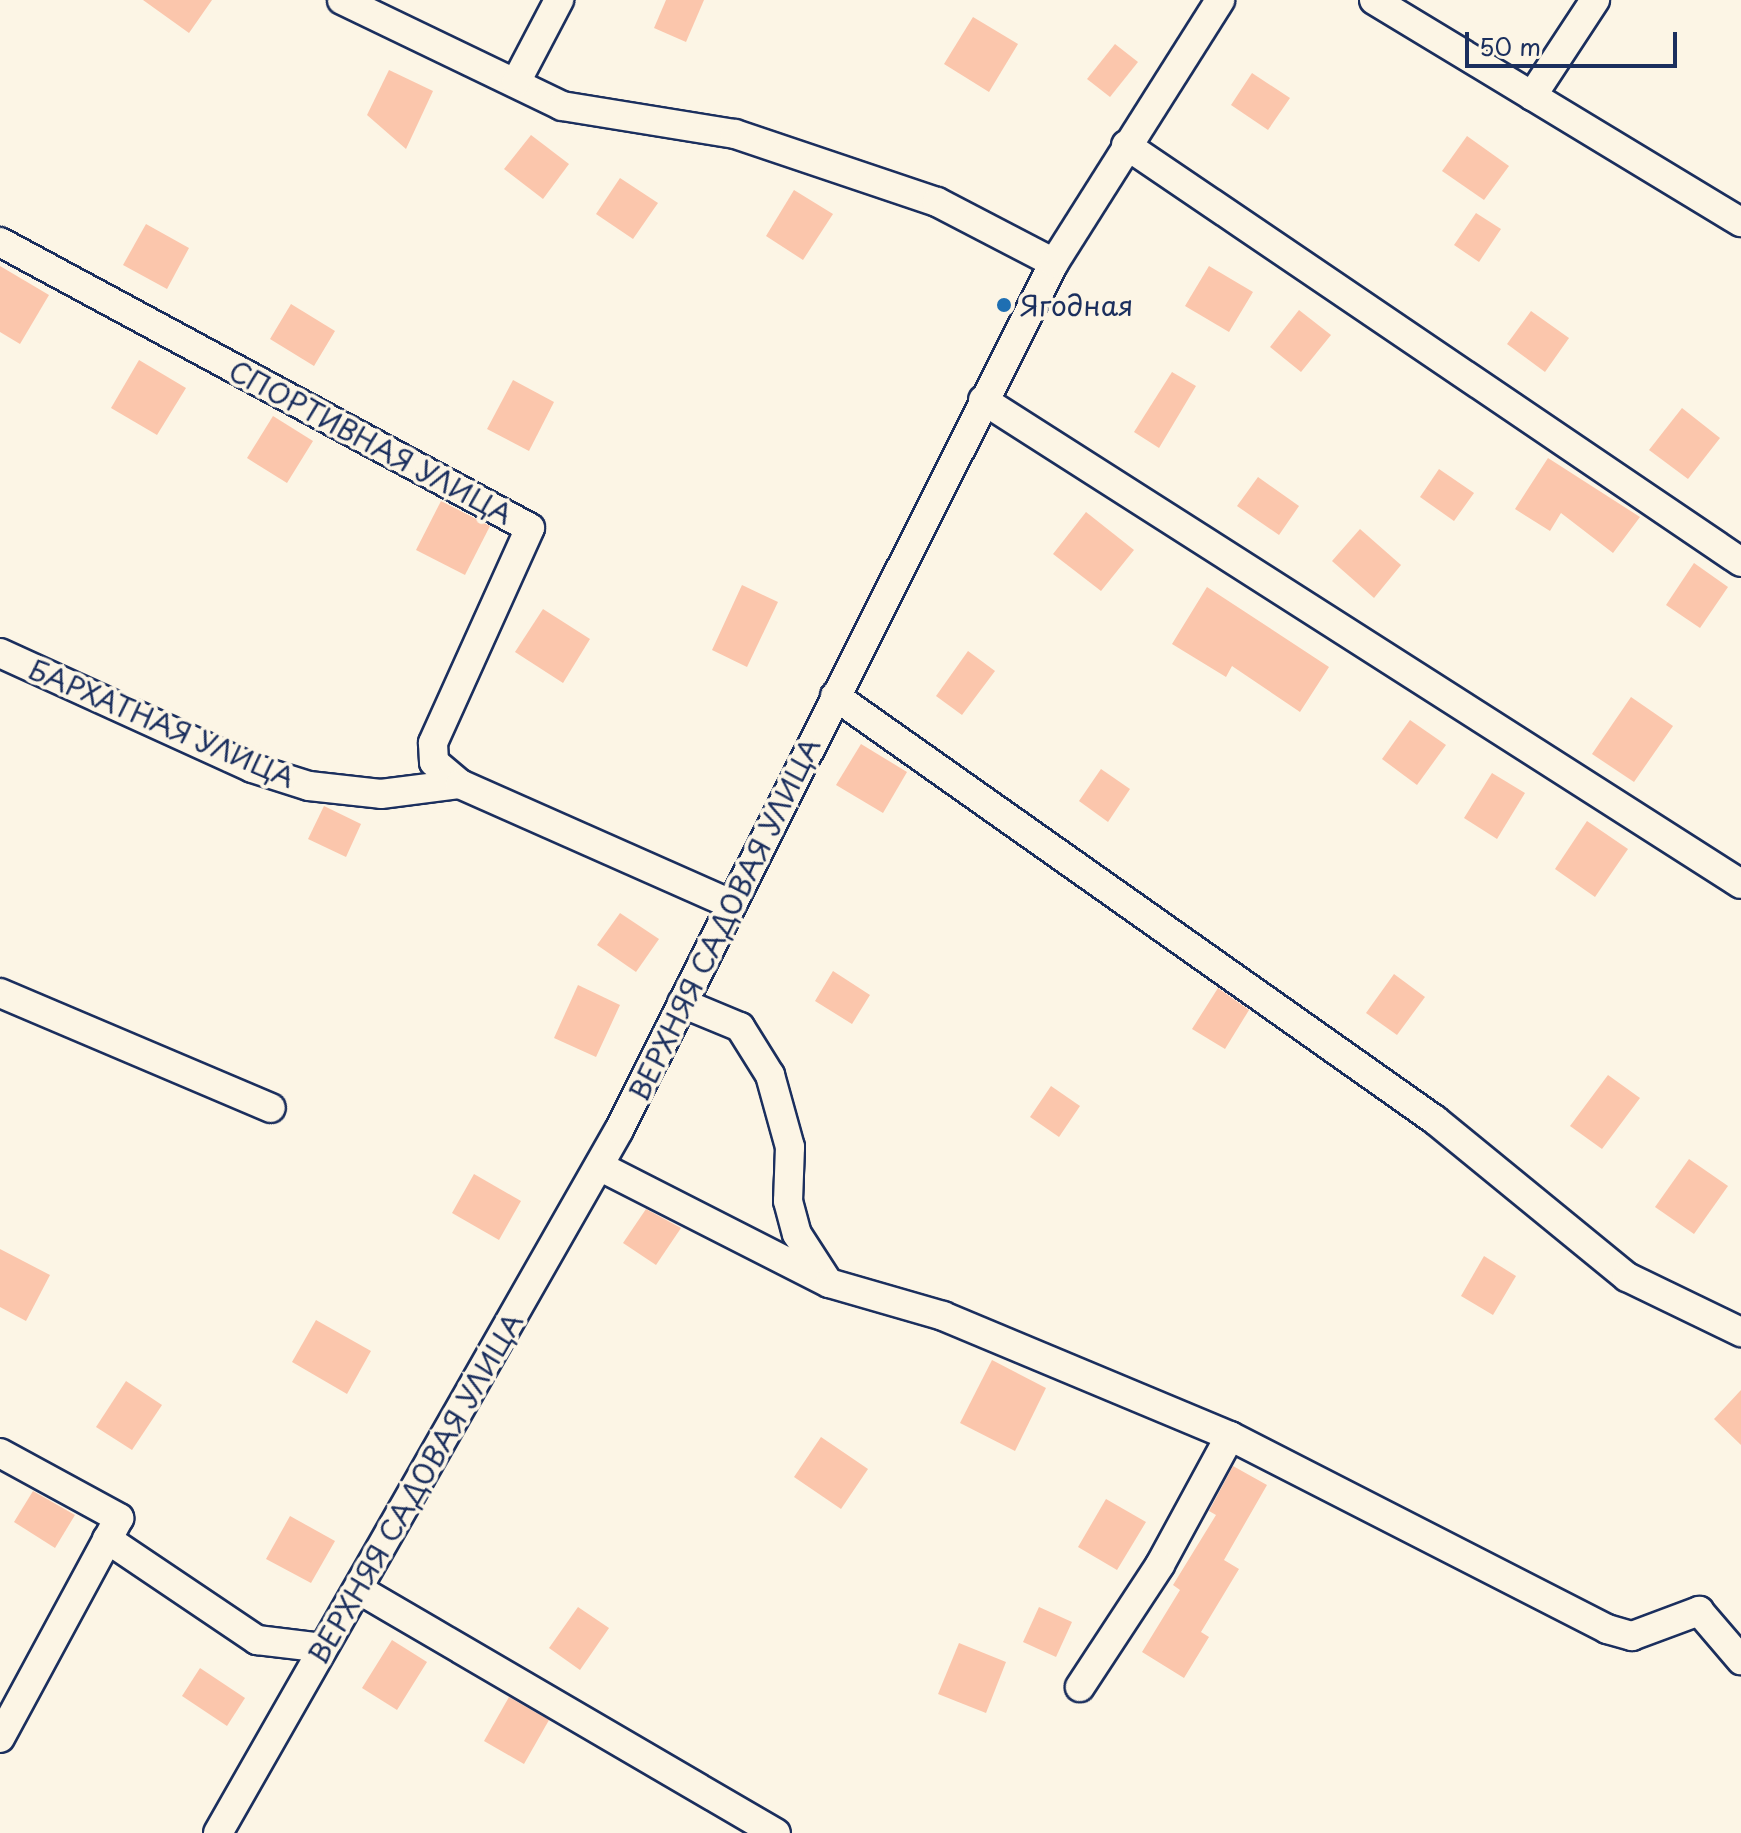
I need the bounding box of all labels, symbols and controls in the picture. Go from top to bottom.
scale bar [1469,16,1681,66]
text: 50 m [1479,28,1541,64]
place label: Ягодная [1020,288,1133,322]
marker: Ягодная [995,296,1013,314]
street label: СПОРТИВНАЯ УЛИЦА [224,353,518,531]
street label: БАРХАТНАЯ УЛИЦА [24,652,300,794]
street label: ВЕРХНЯЯ САДОВАЯ УЛИЦА [622,733,826,1105]
street label: ВЕРХНЯЯ САДОВАЯ УЛИЦА [301,1307,529,1669]

